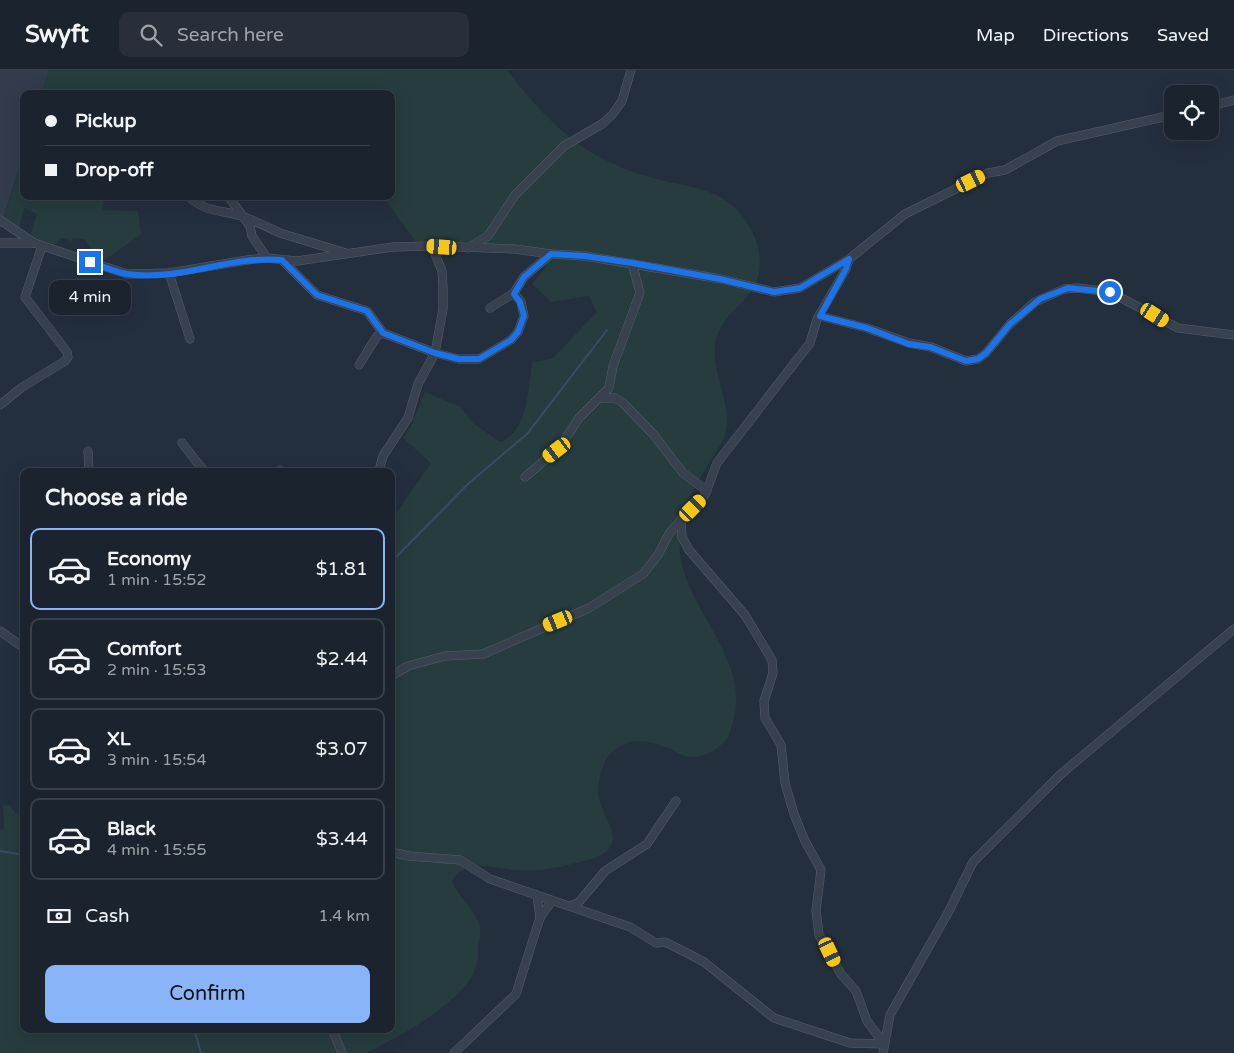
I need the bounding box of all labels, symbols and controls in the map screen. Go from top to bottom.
search box [119,12,469,57]
text: Swyft [25,20,89,49]
icon: search [137,21,165,49]
text: Search here [177,24,284,46]
text: Map [976,24,1015,46]
text: Directions [1043,24,1129,46]
text: Saved [1157,24,1209,46]
map controls [1164,85,1219,140]
button: locate [1164,85,1219,140]
text: Pickup [75,110,136,132]
text: Drop-off [75,159,154,181]
car [954,168,987,194]
car [426,238,457,256]
route end [79,251,101,273]
callout: 4 min [49,280,131,314]
route start [1099,281,1121,303]
text: 4 min [69,287,111,307]
car [1138,301,1171,329]
car [540,435,573,465]
text: Choose a ride [45,485,188,511]
car [677,492,708,524]
icon: car [47,547,92,592]
text: Economy [107,548,191,570]
text: $1.81 [316,558,368,580]
text: 1 min · 15:52 [107,570,206,590]
car [541,608,574,634]
icon: car [47,637,92,682]
text: Comfort [107,638,181,660]
text: $2.44 [316,648,368,670]
text: 2 min · 15:53 [107,660,206,680]
icon: car [47,727,92,772]
text: XL [107,728,131,750]
text: $3.07 [316,738,368,760]
text: 3 min · 15:54 [107,750,206,770]
icon: car [47,817,92,862]
text: Black [107,818,156,840]
text: $3.44 [316,828,368,850]
text: 4 min · 15:55 [107,840,206,860]
icon: cash [45,902,73,930]
text: Cash [85,905,130,927]
text: 1.4 km [318,906,370,926]
car [816,935,843,969]
button: Confirm [45,965,370,1023]

